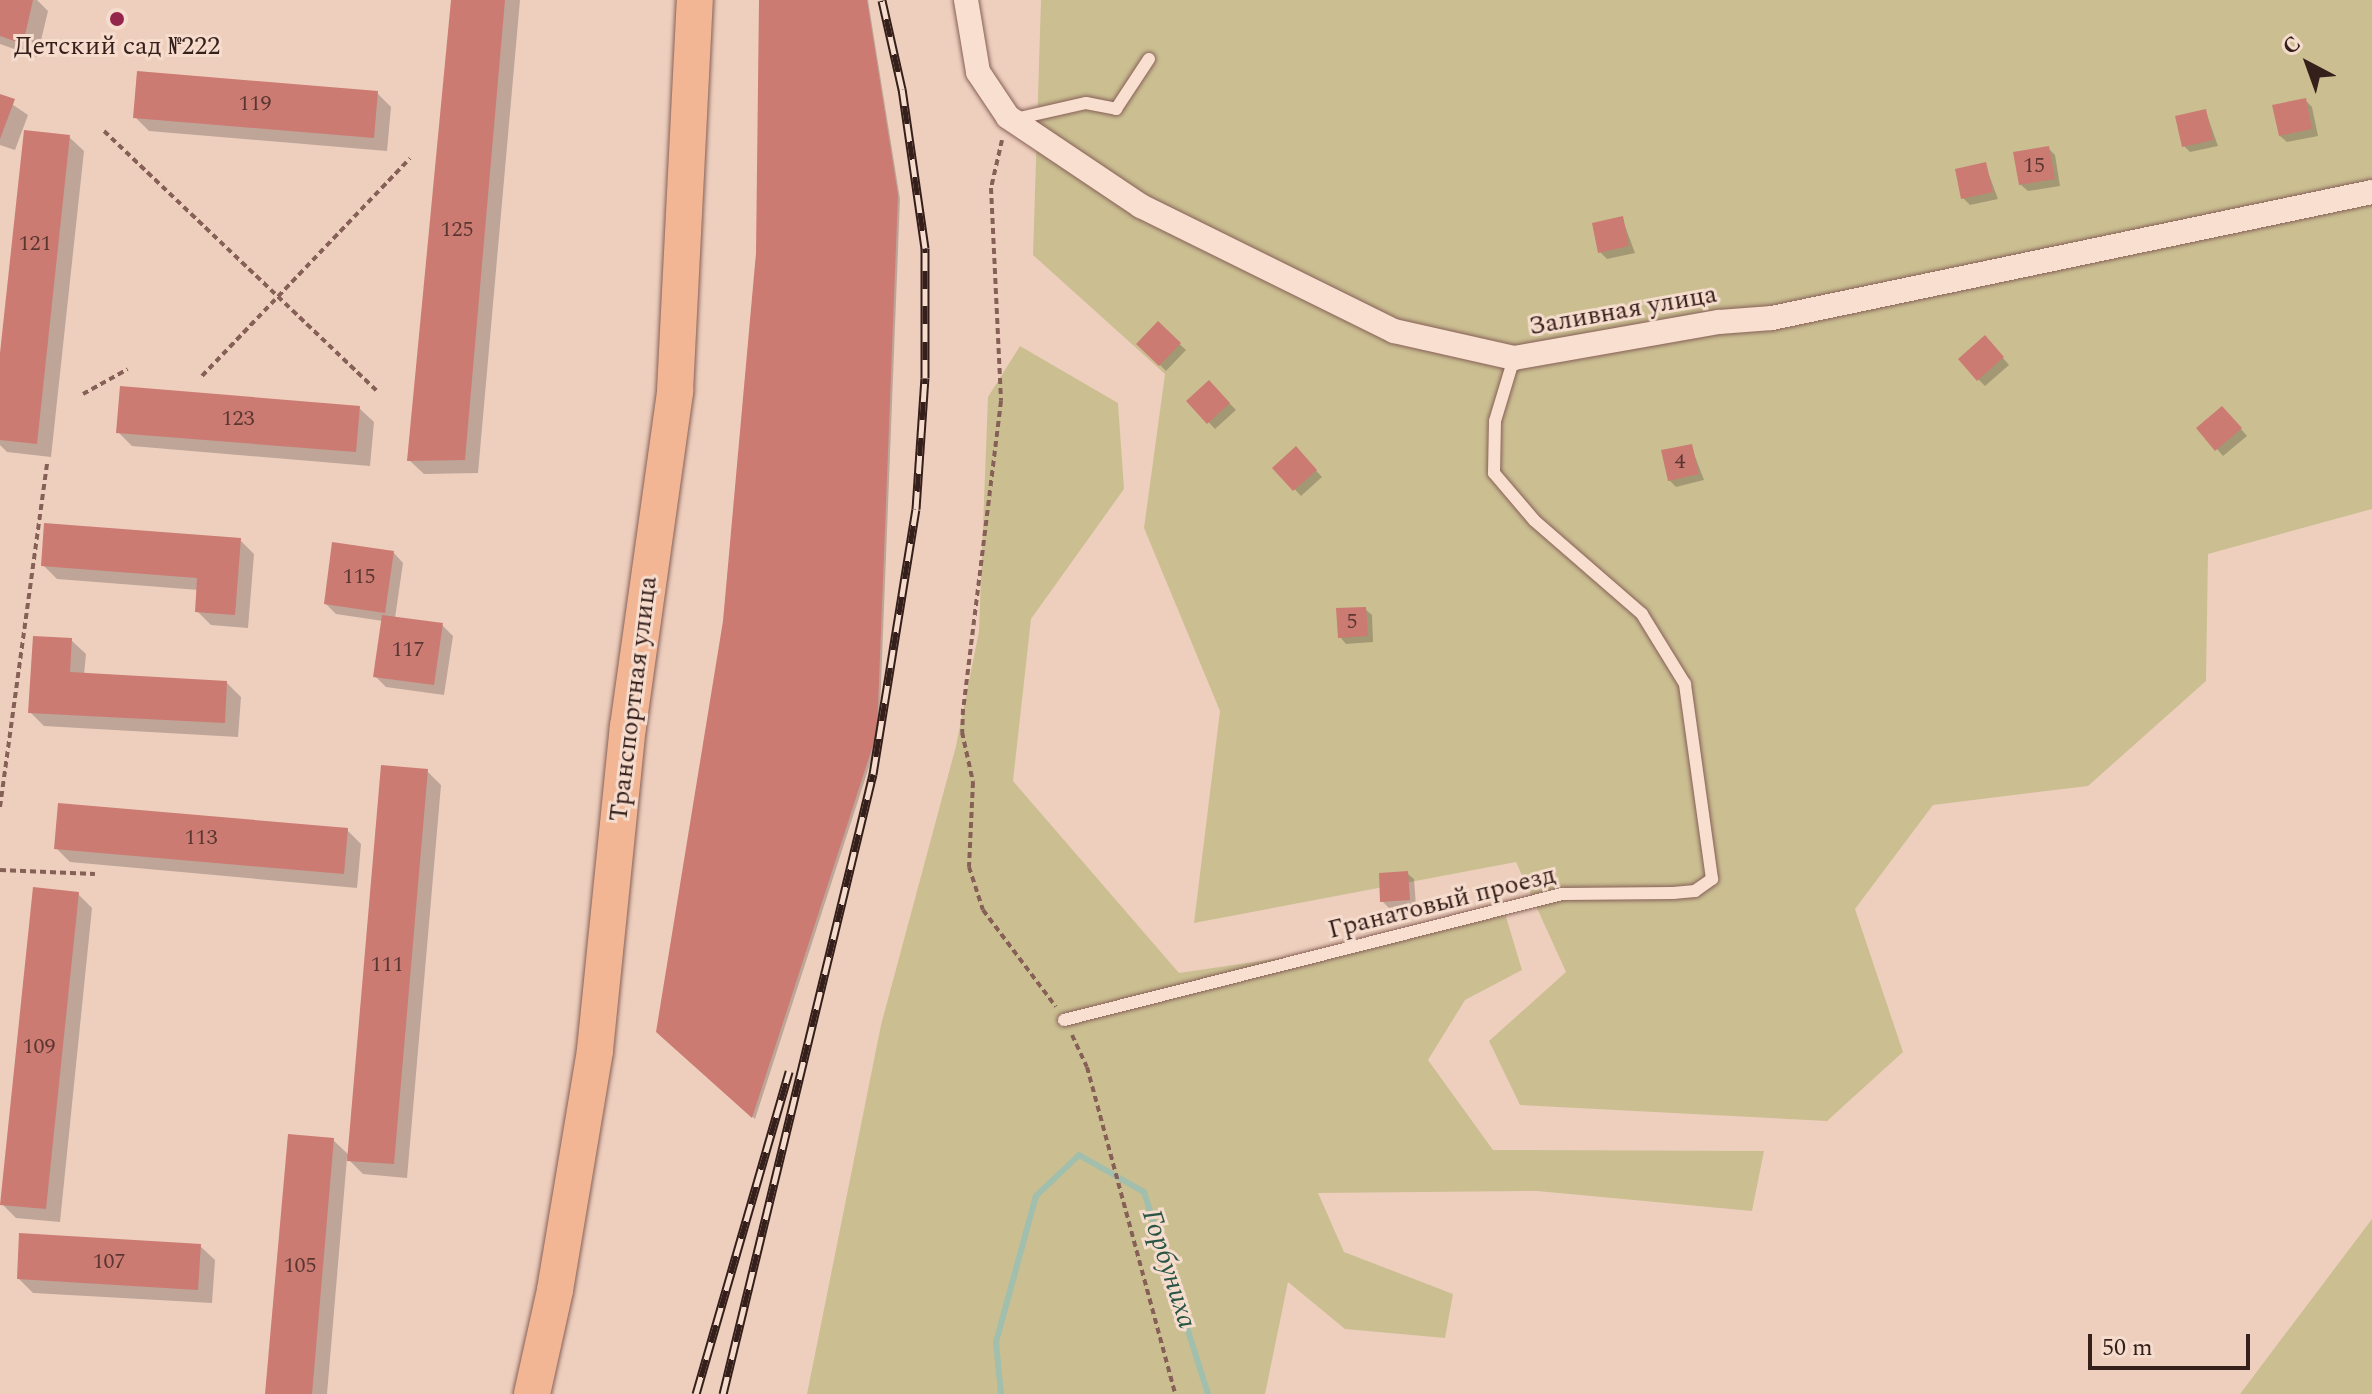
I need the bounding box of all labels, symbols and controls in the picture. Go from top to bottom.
marker: Детский сад №222 [108,10,126,28]
north arrow [2268,24,2348,104]
text: С [2275,28,2309,63]
place label: Детский сад №222 [14,31,220,63]
house number: 119 [239,91,271,117]
house number: 15 [2023,153,2045,179]
house number: 125 [441,217,473,243]
house number: 121 [19,231,51,257]
street label: Заливная улица [1526,279,1720,343]
house number: 123 [222,406,254,432]
house number: 4 [1675,449,1685,475]
house number: 115 [343,564,375,590]
street label: Транспортная улица [603,574,665,824]
house number: 5 [1347,609,1357,635]
house number: 117 [392,637,424,663]
house number: 113 [185,825,217,851]
street label: Гранатовый проезд [1325,860,1559,946]
house number: 111 [371,952,403,978]
house number: 109 [23,1034,55,1060]
water label: Горбуниха [1134,1205,1204,1333]
house number: 107 [93,1249,125,1275]
house number: 105 [284,1253,316,1279]
scale bar [2092,1318,2254,1368]
text: 50 m [2102,1330,2153,1366]

